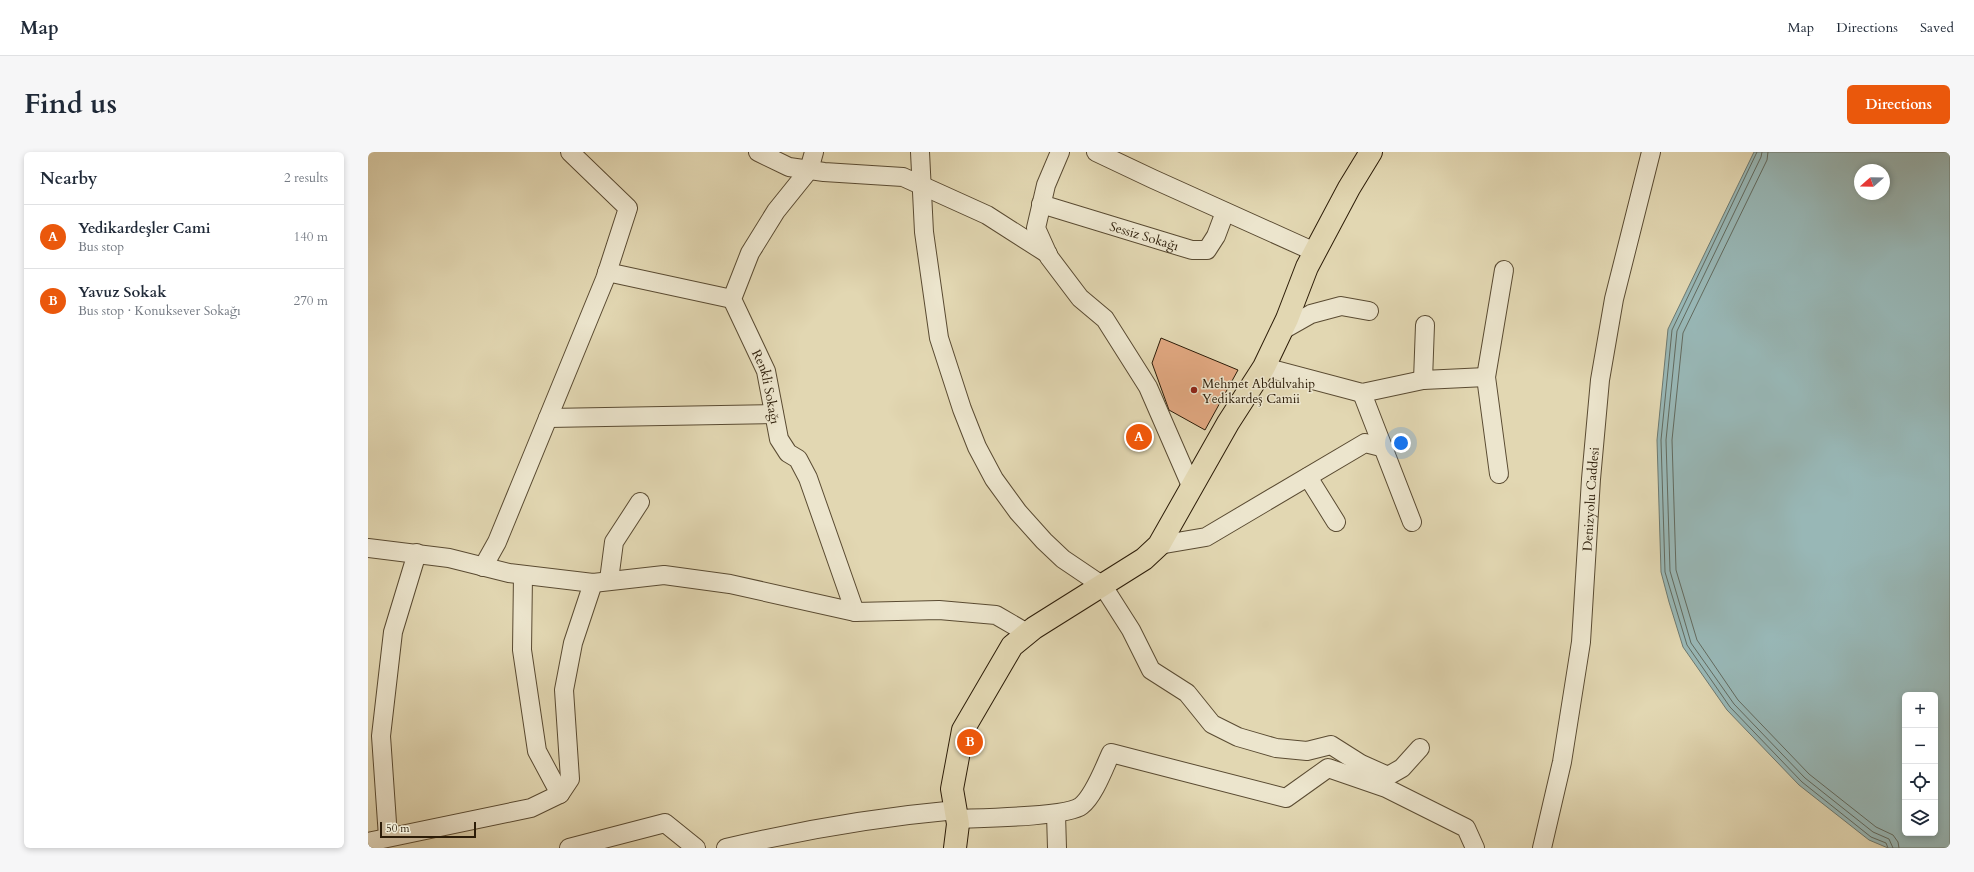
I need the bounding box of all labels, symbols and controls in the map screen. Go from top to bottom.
text: Map [20,15,59,41]
text: Map [1788,18,1814,37]
text: Directions [1836,18,1898,37]
text: Saved [1920,18,1954,37]
text: Find us [24,85,117,123]
button: Directions [1847,85,1950,124]
north arrow [1854,164,1890,200]
text: Nearby [40,167,97,190]
text: 2 results [284,169,328,187]
street label: Sessiz Sokağı [1107,217,1181,256]
text: Yedikardeşler Cami [78,218,211,238]
text: A [48,228,58,246]
text: 140 m [294,228,328,246]
text: Bus stop [78,238,124,256]
text: Yavuz Sokak [78,282,167,302]
text: B [48,292,58,310]
text: 270 m [294,292,328,310]
text: Bus stop · Konuksever Sokağı [78,302,241,320]
street label: Renkli Sokağı [747,347,784,426]
place label: Mehmet Abdulvahip Yedikardeş Camii [1202,375,1315,408]
marker: Mehmet Abdulvahip Yedikardeş Camii [1189,385,1199,395]
pin: A [1126,422,1152,452]
your location [1391,433,1411,453]
street label: Denizyolu Caddesi [1579,446,1604,552]
map controls [1902,692,1938,836]
button: + [1902,692,1938,728]
pin: B [957,727,983,757]
button: − [1902,728,1938,764]
button: locate [1902,764,1938,800]
button: layers [1902,800,1938,836]
scale bar [380,820,476,839]
text: 50 m [386,821,410,836]

